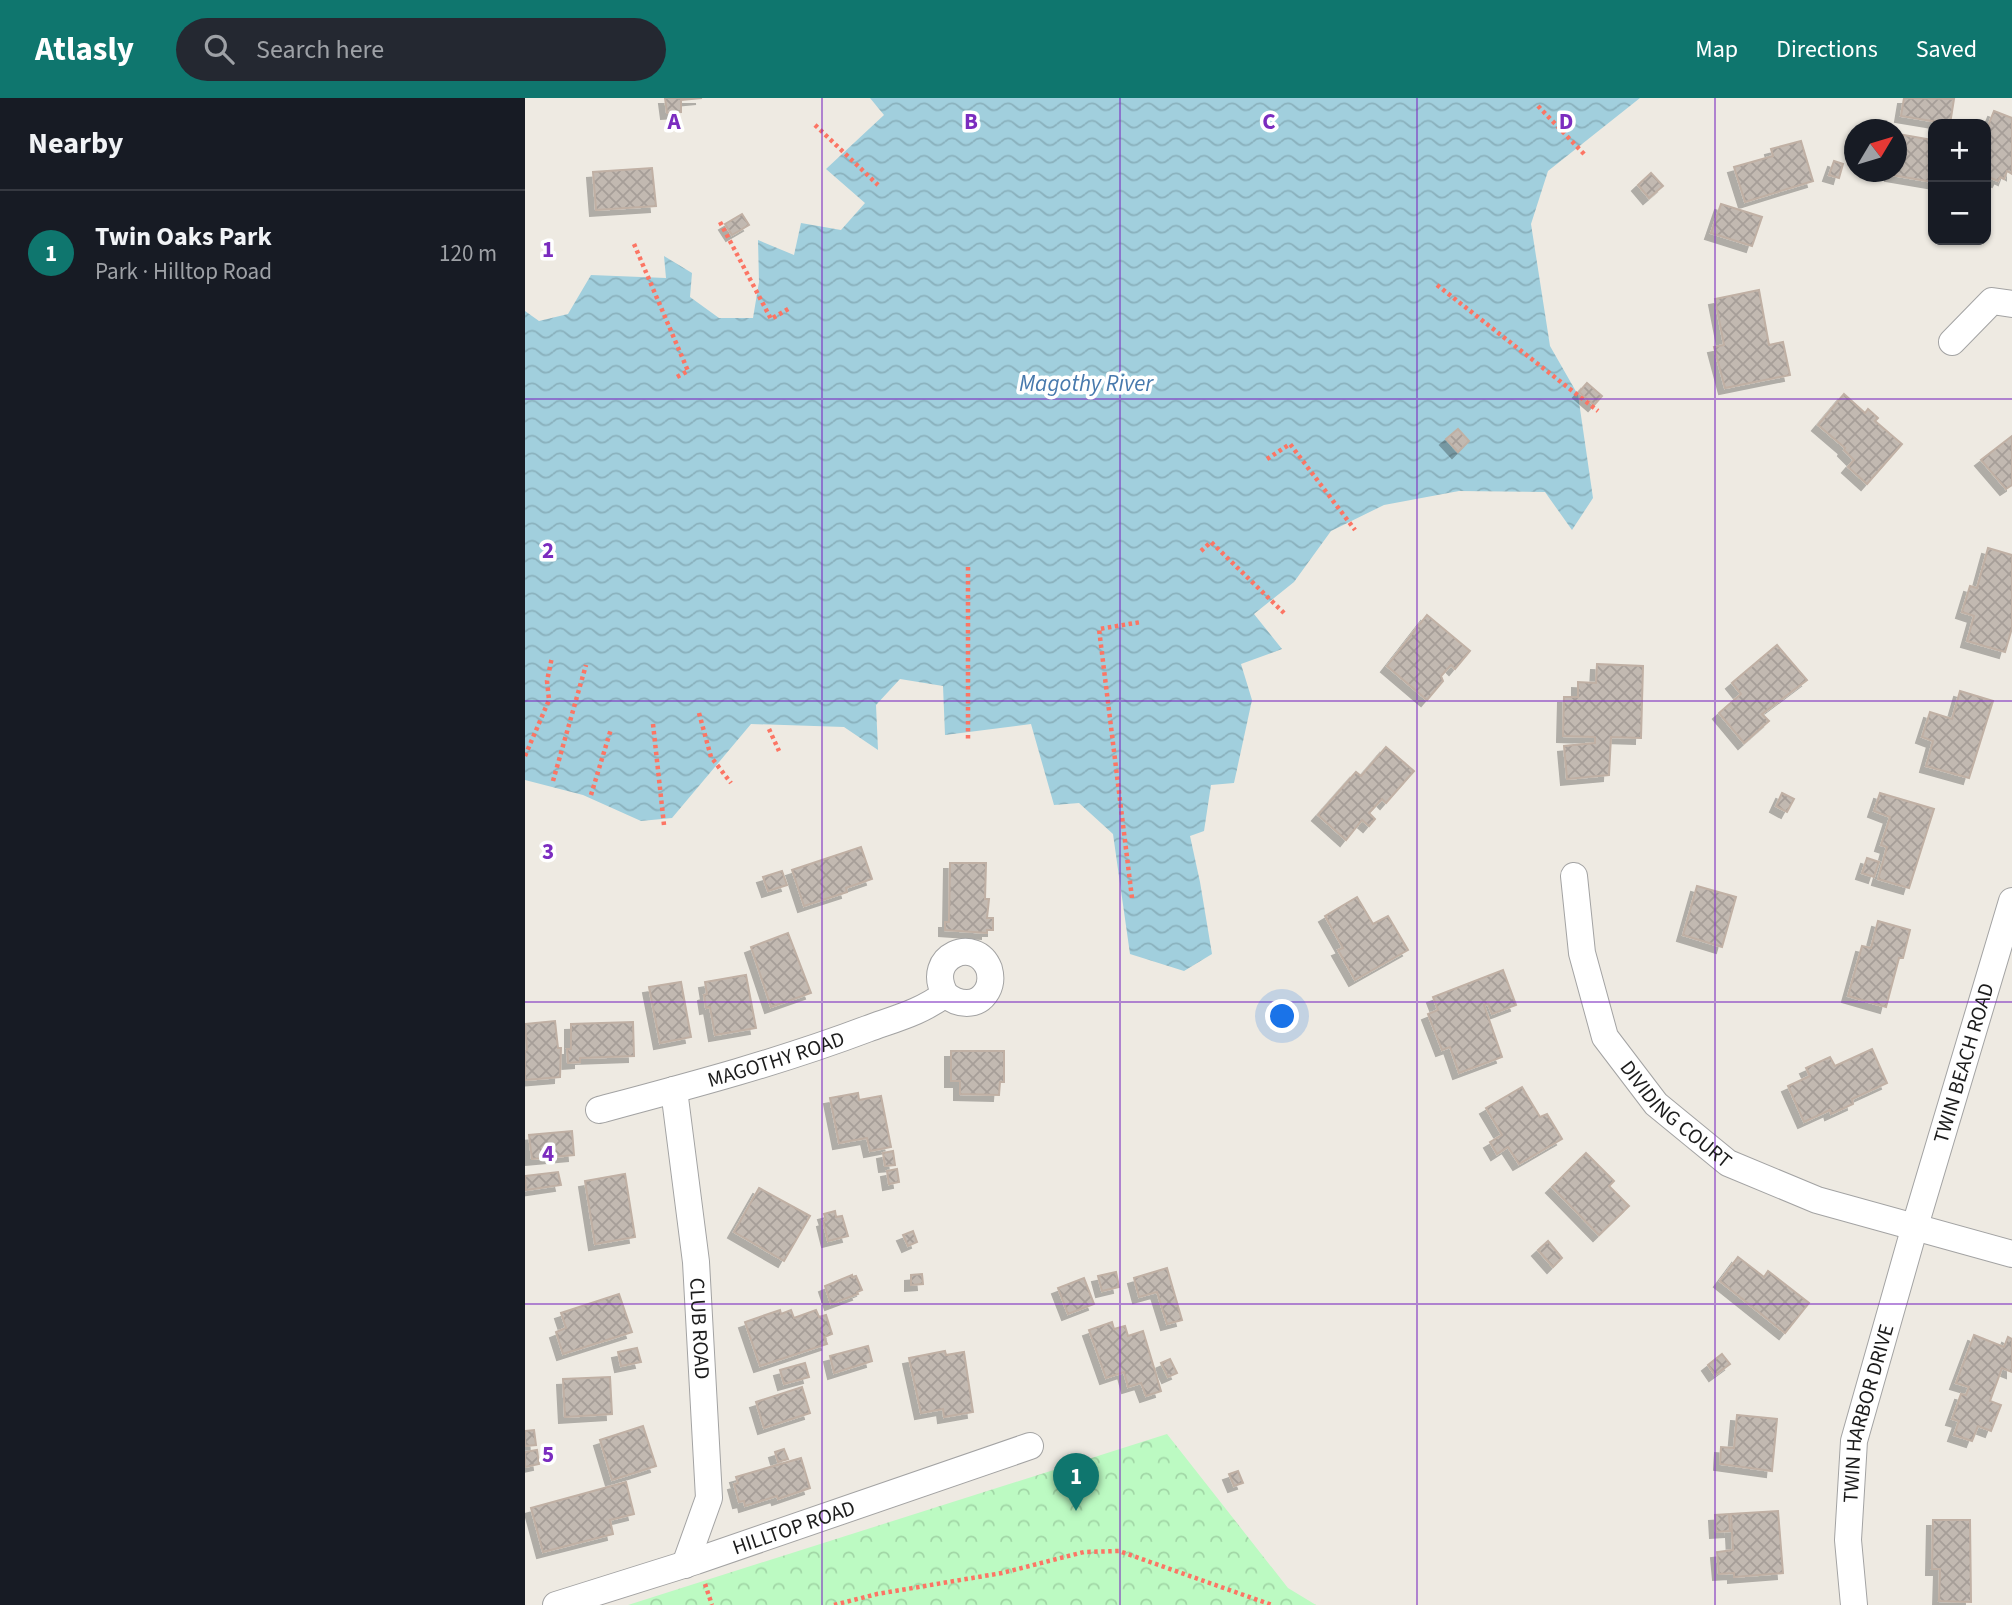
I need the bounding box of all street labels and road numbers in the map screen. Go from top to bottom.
street label: TWIN BEACH ROAD [1926,979,2002,1147]
street label: MAGOTHY ROAD [704,1024,849,1095]
street label: DIVIDING COURT [1613,1054,1738,1175]
street label: CLUB ROAD [682,1277,717,1380]
street label: TWIN HARBOR DRIVE [1835,1320,1901,1504]
street label: HILLTOP ROAD [728,1492,859,1562]

